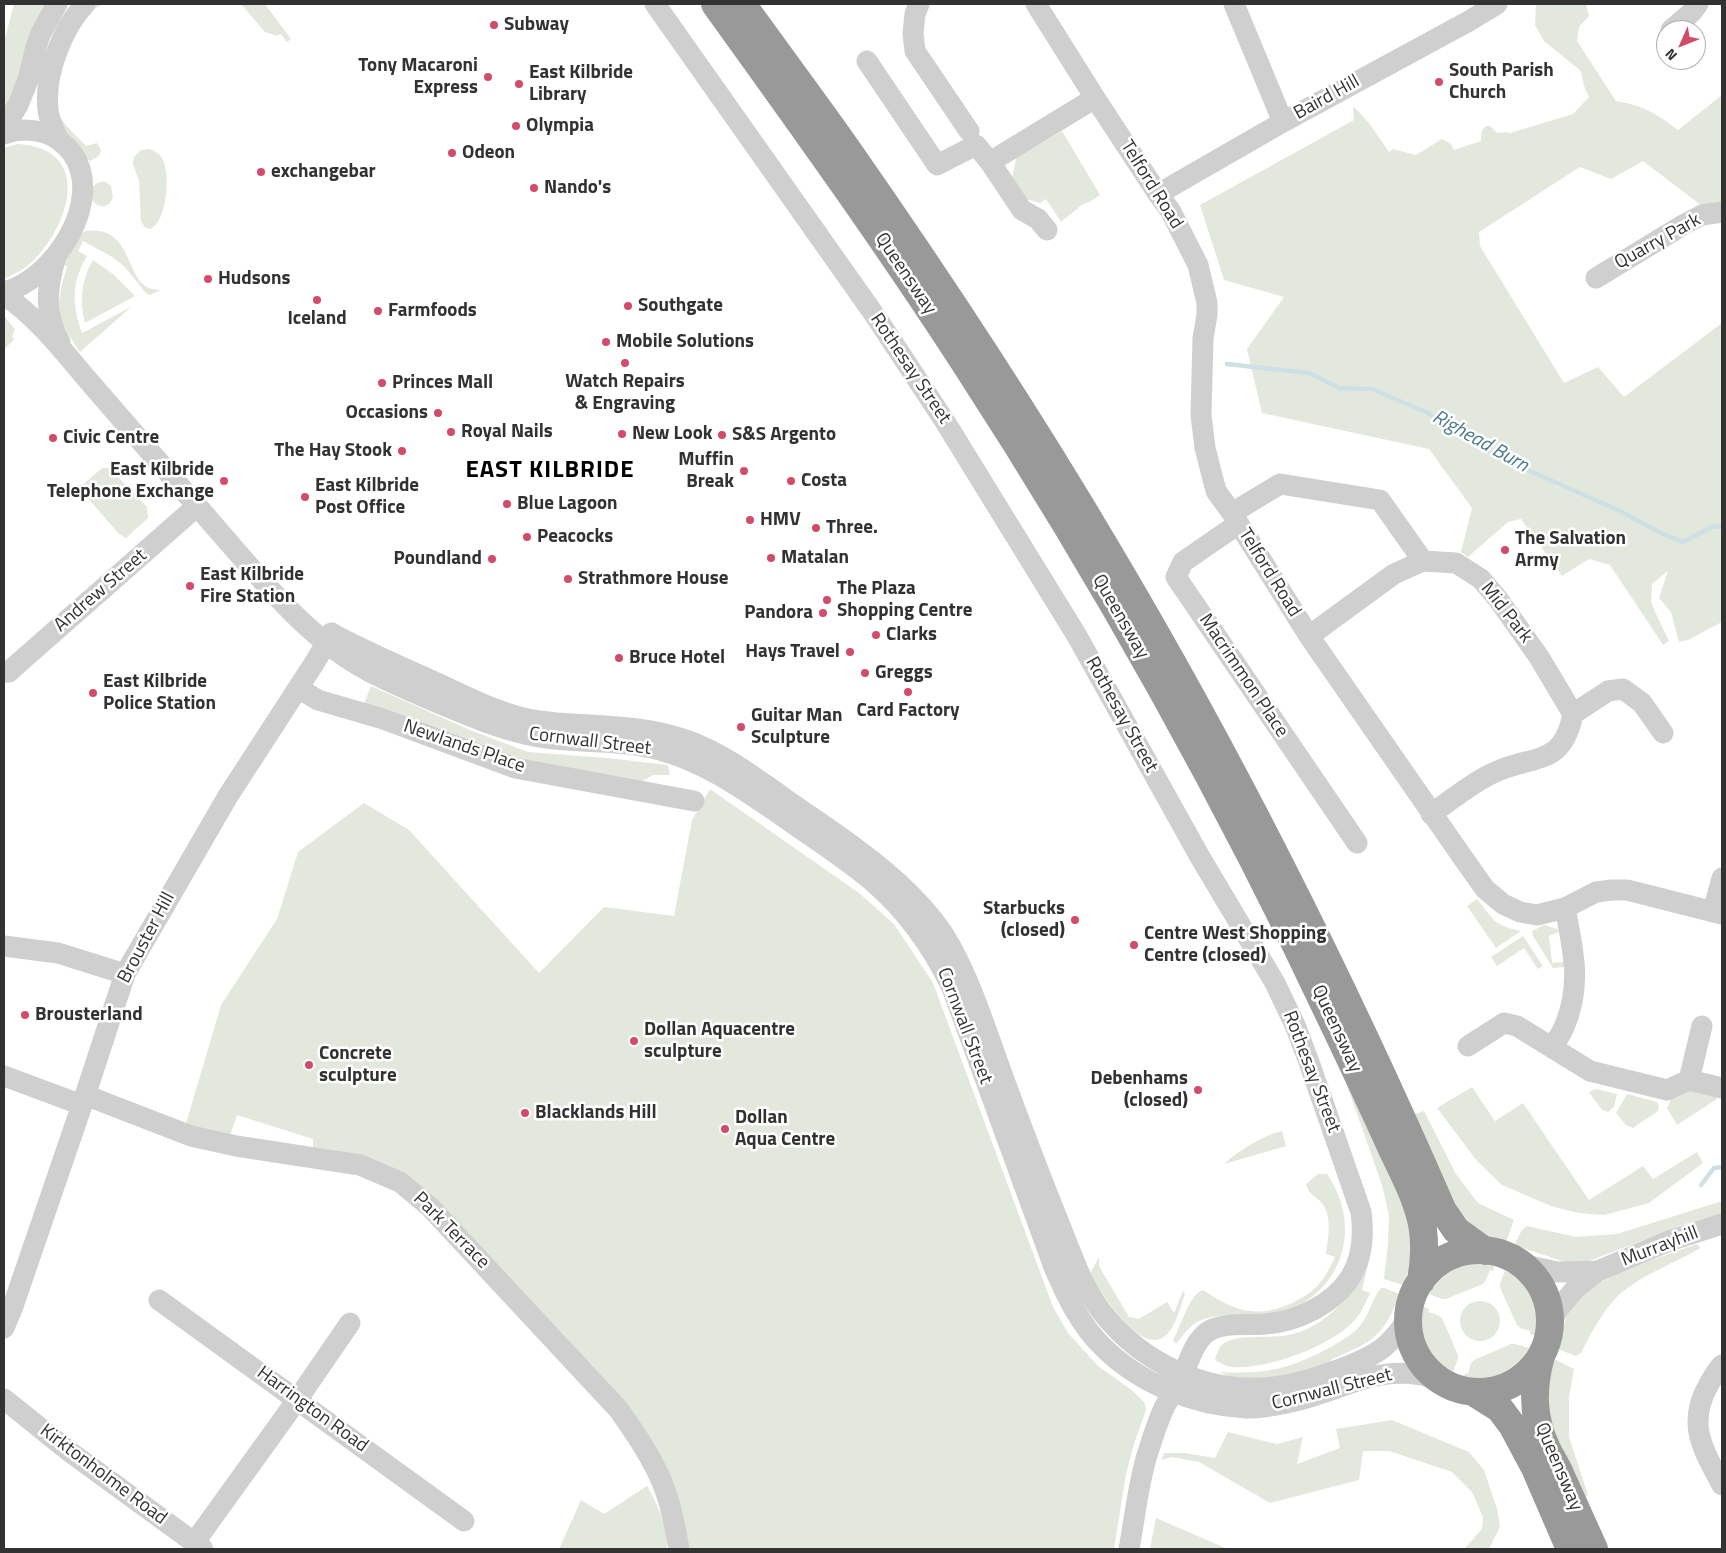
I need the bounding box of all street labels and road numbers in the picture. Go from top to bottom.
street label: Baird Hill [1290,71,1364,125]
street label: Telford Road [1115,137,1187,233]
street label: Quarry Park [1611,209,1705,275]
street label: Queensway [869,229,941,319]
street label: Rothesay Street [865,309,955,429]
street label: Telford Road [1233,525,1305,621]
street label: Andrew Street [50,545,152,637]
street label: Queensway [1087,571,1153,663]
street label: Mid Park [1475,578,1537,648]
street label: Macrimmon Place [1193,610,1293,742]
street label: Rothesay Street [1080,653,1162,777]
street label: Newlands Place [400,716,528,778]
street label: Cornwall Street [528,723,652,761]
street label: Brouster Hill [114,889,180,987]
street label: Cornwall Street [931,965,997,1087]
street label: Queensway [1306,982,1366,1076]
street label: Rothesay Street [1277,1008,1345,1136]
street label: Park Terrace [408,1188,494,1274]
street label: Murrayhill [1618,1222,1702,1272]
street label: Harrington Road [252,1362,372,1458]
street label: Cornwall Street [1270,1364,1394,1416]
street label: Queensway [1529,1419,1587,1515]
street label: Kirktonholme Road [35,1420,171,1530]

